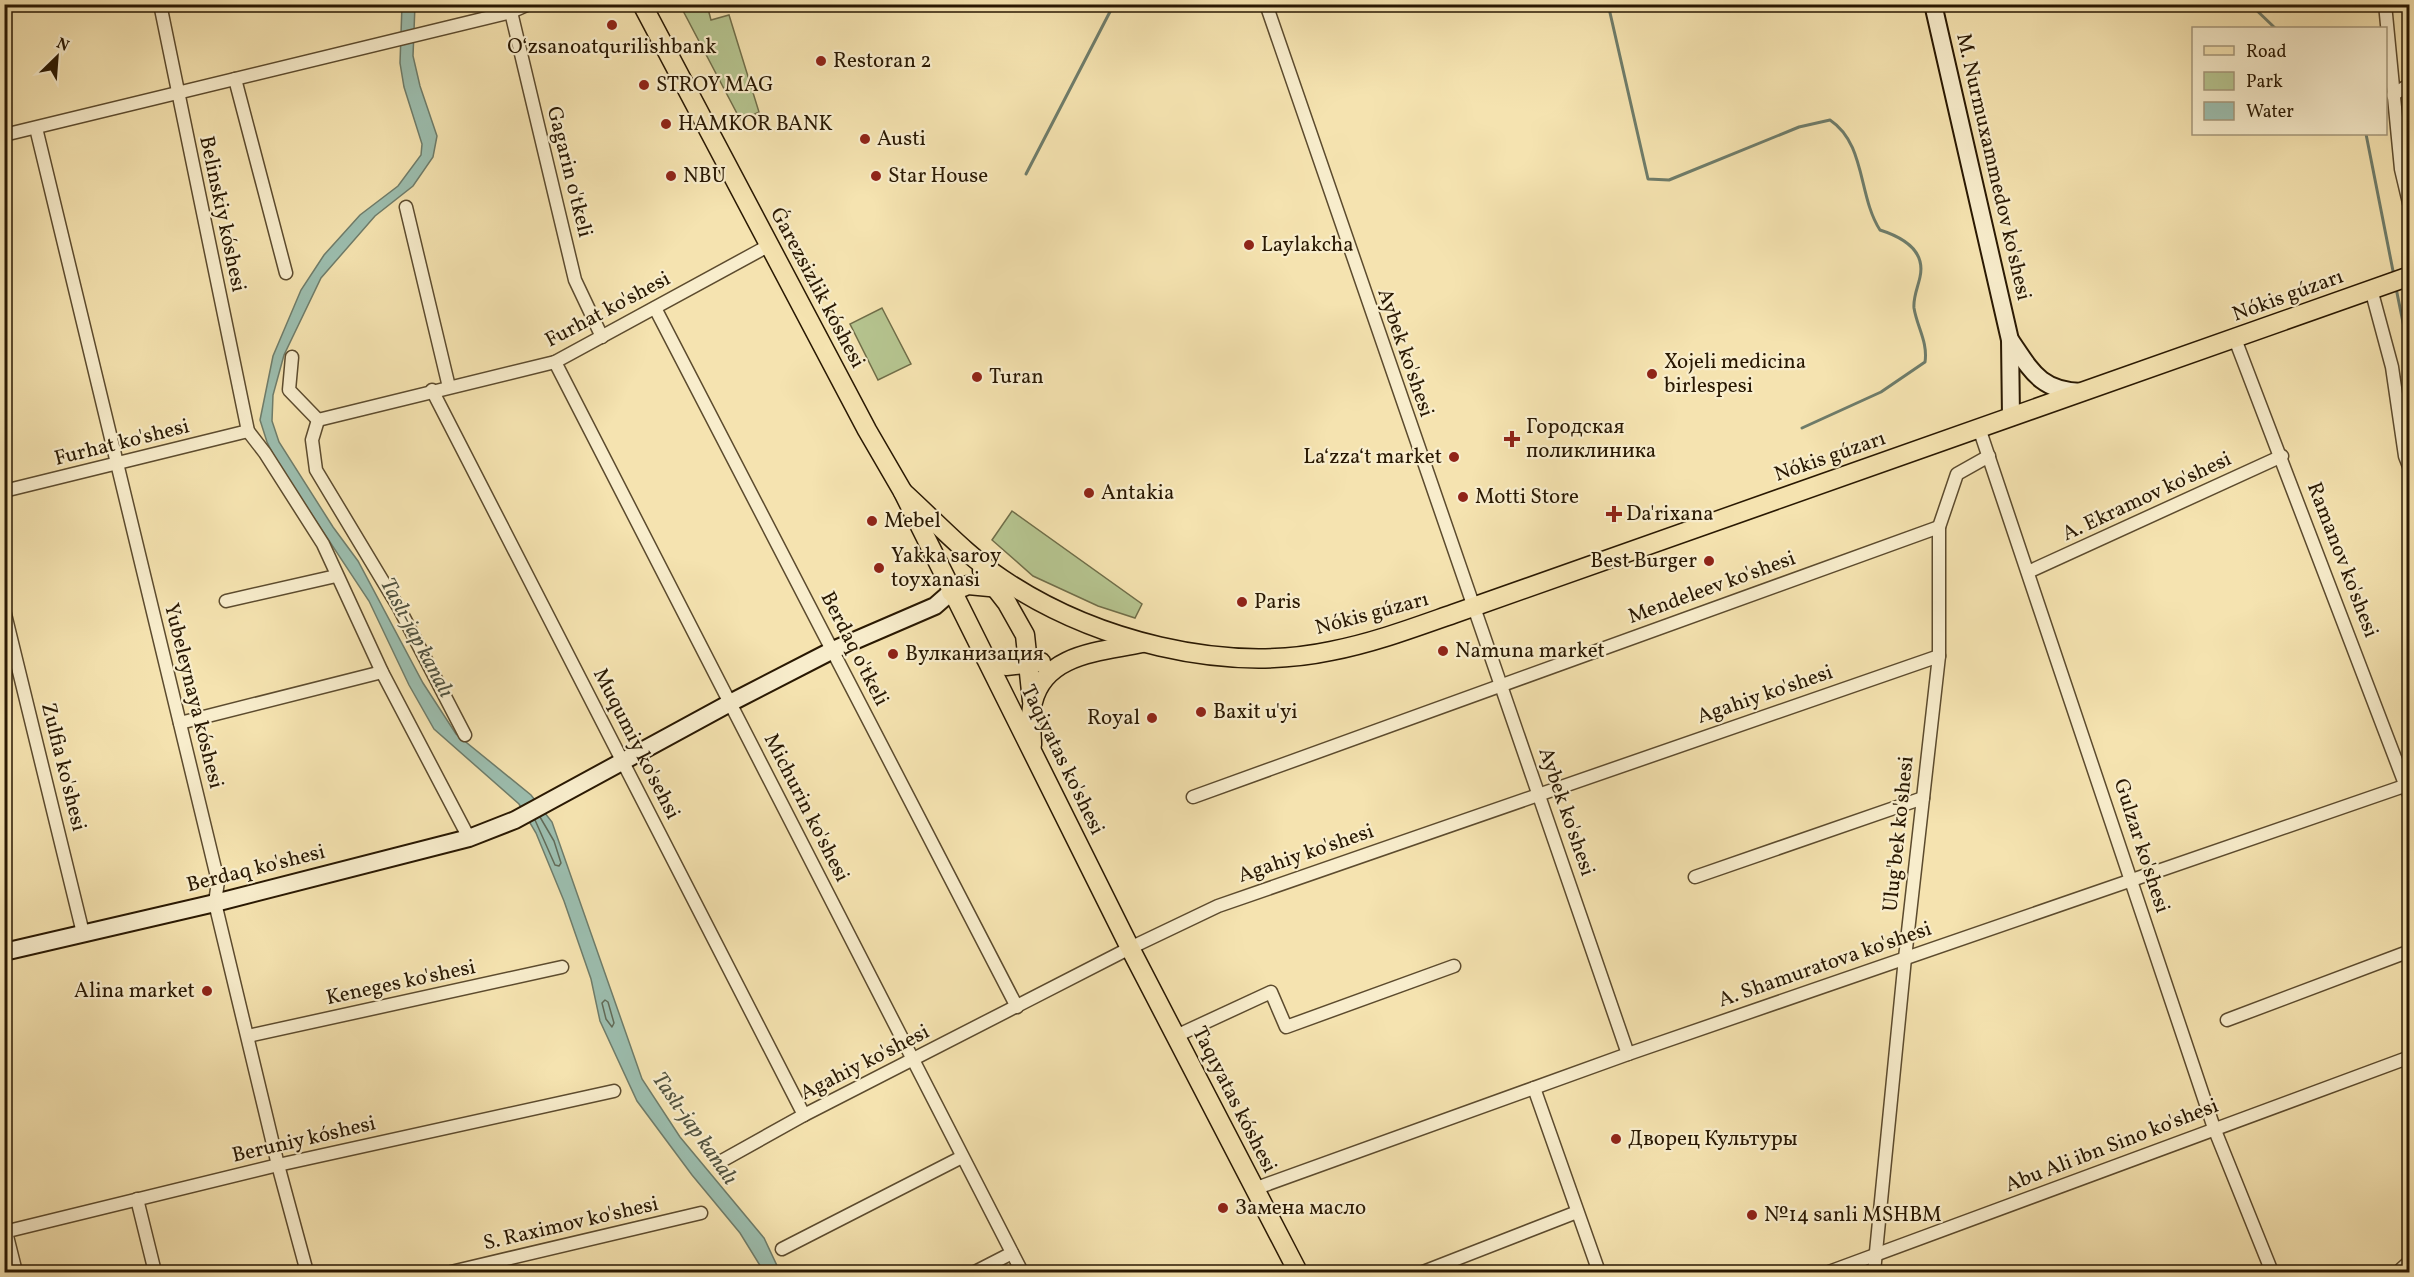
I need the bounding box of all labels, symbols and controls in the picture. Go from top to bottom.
marker: Oʻzsanoatqurilishbank [605,18,619,32]
north arrow [27,27,87,87]
legend [2192,27,2387,135]
street label: M. Nurmuxammedov ko'shesi [1948,30,2038,304]
text: N [53,33,73,58]
place label: Oʻzsanoatqurilishbank [507,33,717,62]
text: Road [2246,40,2287,65]
place label: Restoran 2 [833,47,932,76]
marker: Restoran 2 [814,54,828,68]
text: Park [2246,70,2283,95]
place label: STROY MAG [656,71,774,100]
marker: STROY MAG [637,78,651,92]
text: Water [2246,100,2294,125]
street label: Gagarin o'tkeli [539,103,599,241]
place label: HAMKOR BANK [678,110,833,139]
marker: HAMKOR BANK [659,117,673,131]
place label: Austi [877,125,926,154]
marker: Austi [858,132,872,146]
street label: Belinskiy kóshesi [191,133,253,295]
place label: NBU [683,162,726,191]
place label: Star House [888,162,988,191]
marker: NBU [664,169,678,183]
marker: Star House [869,169,883,183]
street label: Ǵarezsizlik kóshesi [762,203,872,373]
place label: Laylakcha [1261,231,1354,260]
marker: Laylakcha [1242,238,1256,252]
street label: Nókis gúzarı [2228,263,2348,329]
street label: Furhat ko'shesi [540,265,676,355]
street label: Aybek ko'shesi [1369,285,1441,421]
place label: Xojeli medicina birlespesi [1664,348,1806,401]
place label: Turan [989,363,1044,392]
marker: Xojeli medicina birlespesi [1645,367,1659,381]
marker: Turan [970,370,984,384]
street label: Furhat ko'shesi [51,412,193,474]
place label: Городская поликлиника [1526,413,1656,466]
street label: Nókis gúzarı [1770,424,1890,490]
marker: Городская поликлиника [1503,430,1521,448]
place label: Laʻzzaʻt market [1303,443,1442,472]
street label: A. Ekramov ko'shesi [2058,445,2236,549]
marker: Laʻzzaʻt market [1447,450,1461,464]
street label: Ramanov ko'shesi [2299,478,2385,642]
place label: Antakia [1101,479,1174,508]
place label: Motti Store [1475,483,1579,512]
marker: Antakia [1082,486,1096,500]
marker: Motti Store [1456,490,1470,504]
place label: Da'rixana [1626,500,1714,529]
place label: Mebel [884,507,941,536]
marker: Da'rixana [1607,507,1621,521]
marker: Mebel [865,514,879,528]
place label: Yakka saroy toyxanasi [891,542,1002,595]
street label: Mendeleev ko'shesi [1624,544,1800,632]
place label: Best Burger [1590,547,1697,576]
marker: Best Burger [1702,554,1716,568]
marker: Yakka saroy toyxanasi [872,561,886,575]
water label: Taslı-jap kanalı [371,573,461,703]
street label: Nókis gúzarı [1312,585,1432,643]
street label: Berdaq o'tkeli [813,587,895,711]
place label: Paris [1254,588,1301,617]
marker: Paris [1235,595,1249,609]
street label: Yubeleynaya kóshesi [156,600,230,792]
place label: Namuna market [1455,637,1605,666]
place label: Вулканизация [905,640,1044,669]
marker: Namuna market [1436,644,1450,658]
marker: Вулканизация [886,647,900,661]
street label: Agahiy ko'shesi [1693,658,1837,732]
street label: Muqumiy ko'sehsi [585,663,687,825]
street label: Taqiyatas ko'shesi [1013,680,1111,840]
place label: Baxit u'yi [1213,698,1298,727]
street label: Zulfia ko'shesi [33,700,93,834]
place label: Royal [1087,704,1140,733]
marker: Baxit u'yi [1194,705,1208,719]
marker: Royal [1145,711,1159,725]
street label: Michurin ko'shesi [756,729,856,887]
street label: Aybek ko'shesi [1530,744,1602,880]
street label: Ulug'bek ko'shesi [1876,755,1922,913]
street label: Gulzar ko'shesi [2106,775,2176,917]
street label: Agahiy ko'shesi [1234,817,1378,891]
street label: Berdaq ko'shesi [184,838,328,900]
street label: A. Shamuratova ko'shesi [1714,915,1936,1015]
street label: Keneges ko'shesi [324,953,478,1013]
place label: Alina market [74,977,195,1006]
marker: Alina market [200,984,214,998]
street label: Agahiy ko'shesi [795,1018,935,1108]
street label: Taqıyatas kóshesi [1185,1022,1283,1178]
water label: Taslı-jap kanalı [644,1066,744,1192]
street label: Abu Ali ibn Sino ko'shesi [2001,1092,2223,1200]
street label: Beruniy kóshesi [229,1109,379,1171]
place label: Дворец Культуры [1628,1125,1798,1154]
marker: Дворец Культуры [1609,1132,1623,1146]
street label: S. Raximov ko'shesi [481,1190,661,1258]
place label: Замена масло [1235,1194,1366,1223]
marker: Замена масло [1216,1201,1230,1215]
place label: №14 sanli MSHBM [1764,1201,1942,1230]
marker: №14 sanli MSHBM [1745,1208,1759,1222]

